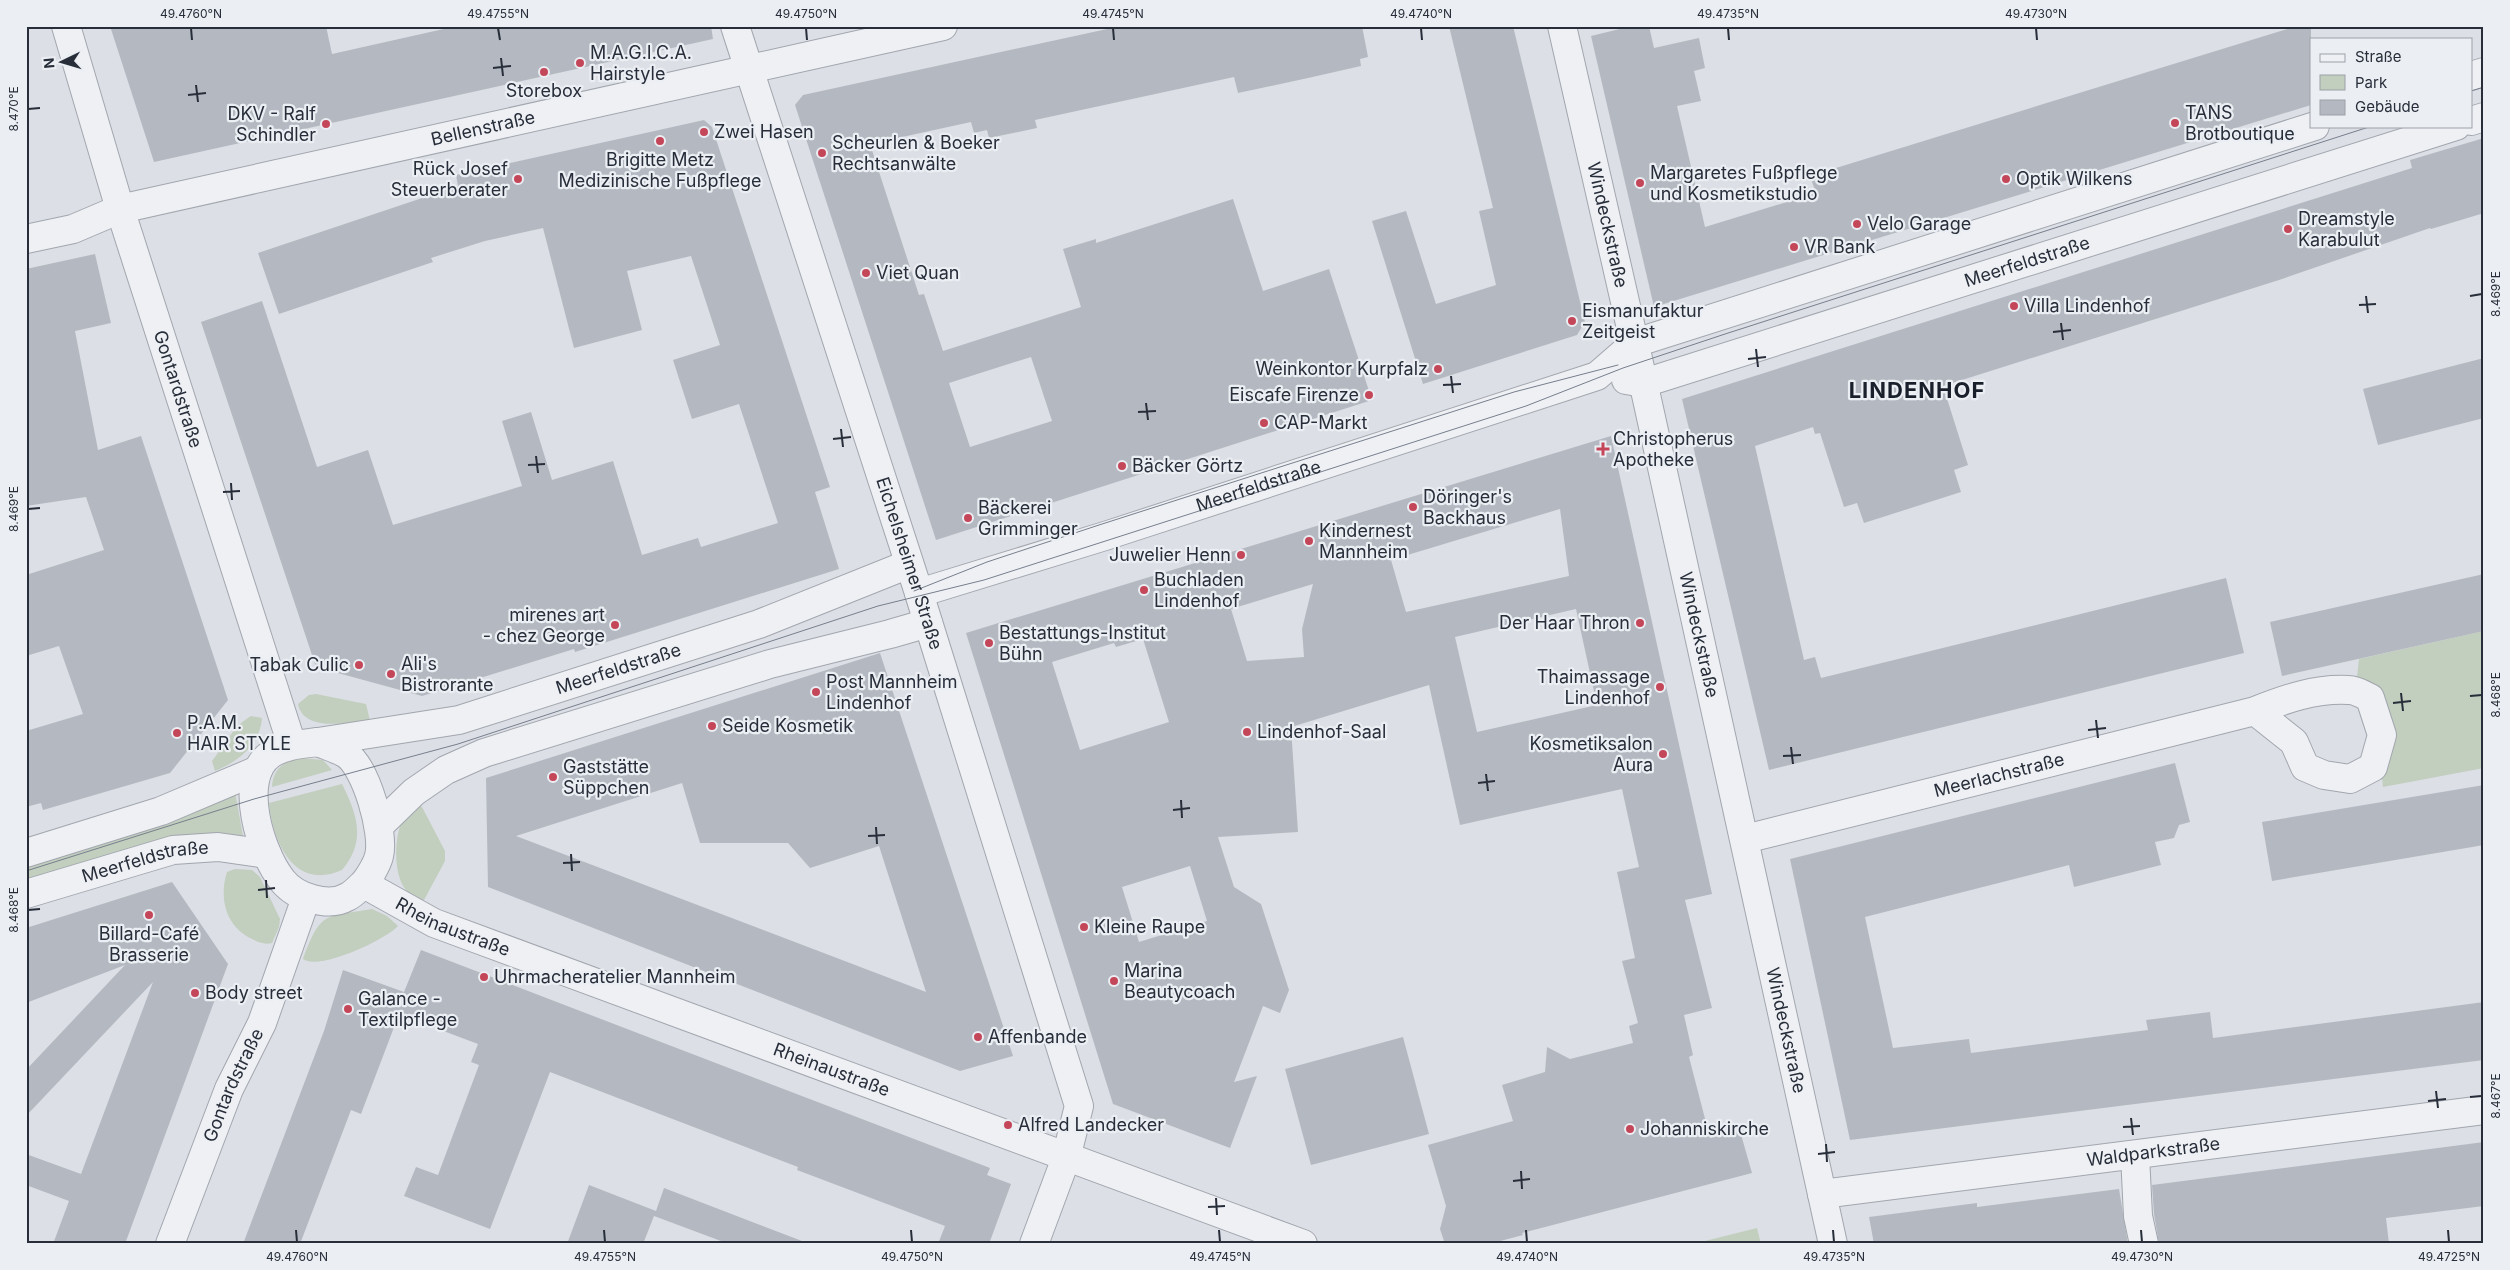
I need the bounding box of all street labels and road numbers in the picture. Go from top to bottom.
street label: Bellenstraße [429,106,537,150]
street label: Windeckstraße [1583,160,1632,290]
street label: Meerfeldstraße [1962,232,2092,291]
street label: Gontardstraße [150,328,207,450]
street label: Meerfeldstraße [1193,455,1324,516]
street label: Eichelsheimer Straße [872,474,947,652]
street label: Windeckstraße [1675,570,1723,700]
street label: Meerfeldstraße [553,639,683,698]
street label: Meerlachstraße [1932,748,2066,801]
street label: Meerfeldstraße [79,837,209,887]
street label: Rheinaustraße [392,893,513,960]
street label: Windeckstraße [1762,965,1810,1095]
street label: Gontardstraße [199,1025,268,1145]
street label: Rheinaustraße [771,1038,893,1100]
street label: Waldparkstraße [2085,1133,2221,1170]

